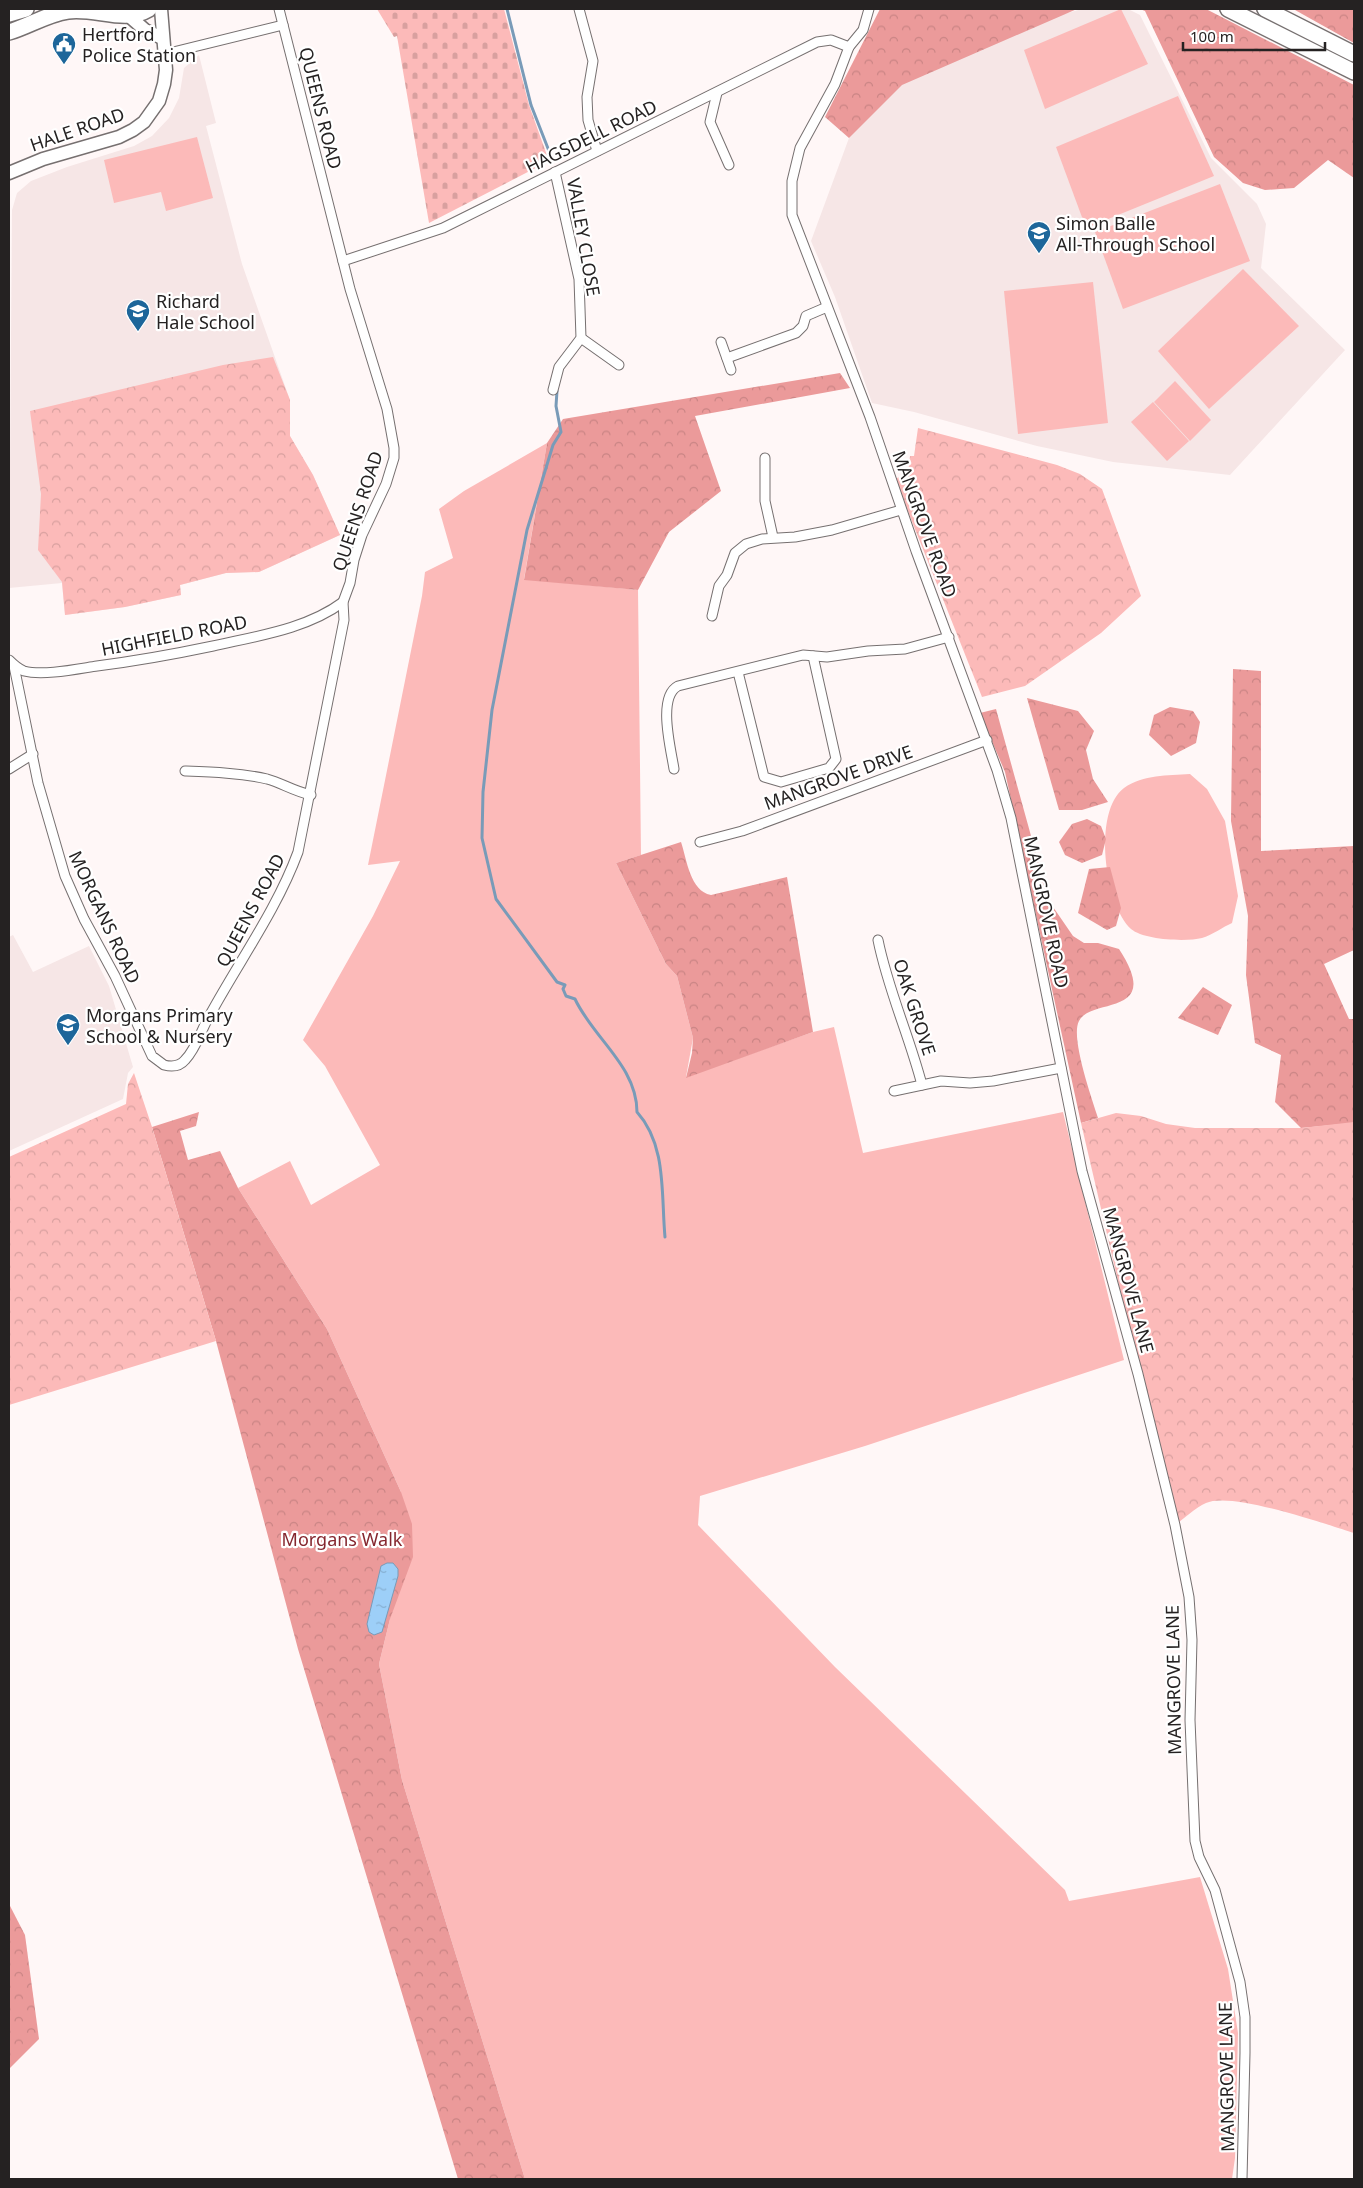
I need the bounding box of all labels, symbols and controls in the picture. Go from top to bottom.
scale bar [1183,20,1326,52]
place label: Hertford Police Station [82,22,196,67]
text: 100 m [1190,26,1234,46]
public building icon: Hertford Police Station [51,31,77,65]
street label: QUEENS ROAD [294,44,348,172]
street label: HAGSDELL ROAD [521,94,661,178]
street label: HALE ROAD [27,102,127,156]
street label: VALLEY CLOSE [562,176,606,298]
place label: Simon Balle All-Through School [1056,211,1215,256]
school or university icon: Simon Balle All-Through School [1026,220,1052,254]
place label: Richard Hale School [156,289,255,334]
school or university icon: Richard Hale School [125,298,151,332]
street label: MANGROVE ROAD [887,447,963,601]
street label: QUEENS ROAD [326,448,388,574]
street label: HIGHFIELD ROAD [99,609,249,661]
street label: MANGROVE DRIVE [760,739,916,815]
street label: MANGROVE ROAD [1019,834,1075,990]
street label: MORGANS ROAD [64,847,146,987]
street label: QUEENS ROAD [210,849,290,971]
street label: OAK GROVE [888,956,942,1058]
place label: Morgans Primary School & Nursery [86,1003,233,1048]
school or university icon: Morgans Primary School & Nursery [55,1012,81,1046]
street label: MANGROVE LANE [1098,1205,1160,1355]
park label: Morgans Walk [282,1527,403,1551]
street label: MANGROVE LANE [1160,1605,1186,1755]
street label: MANGROVE LANE [1213,2002,1239,2152]

